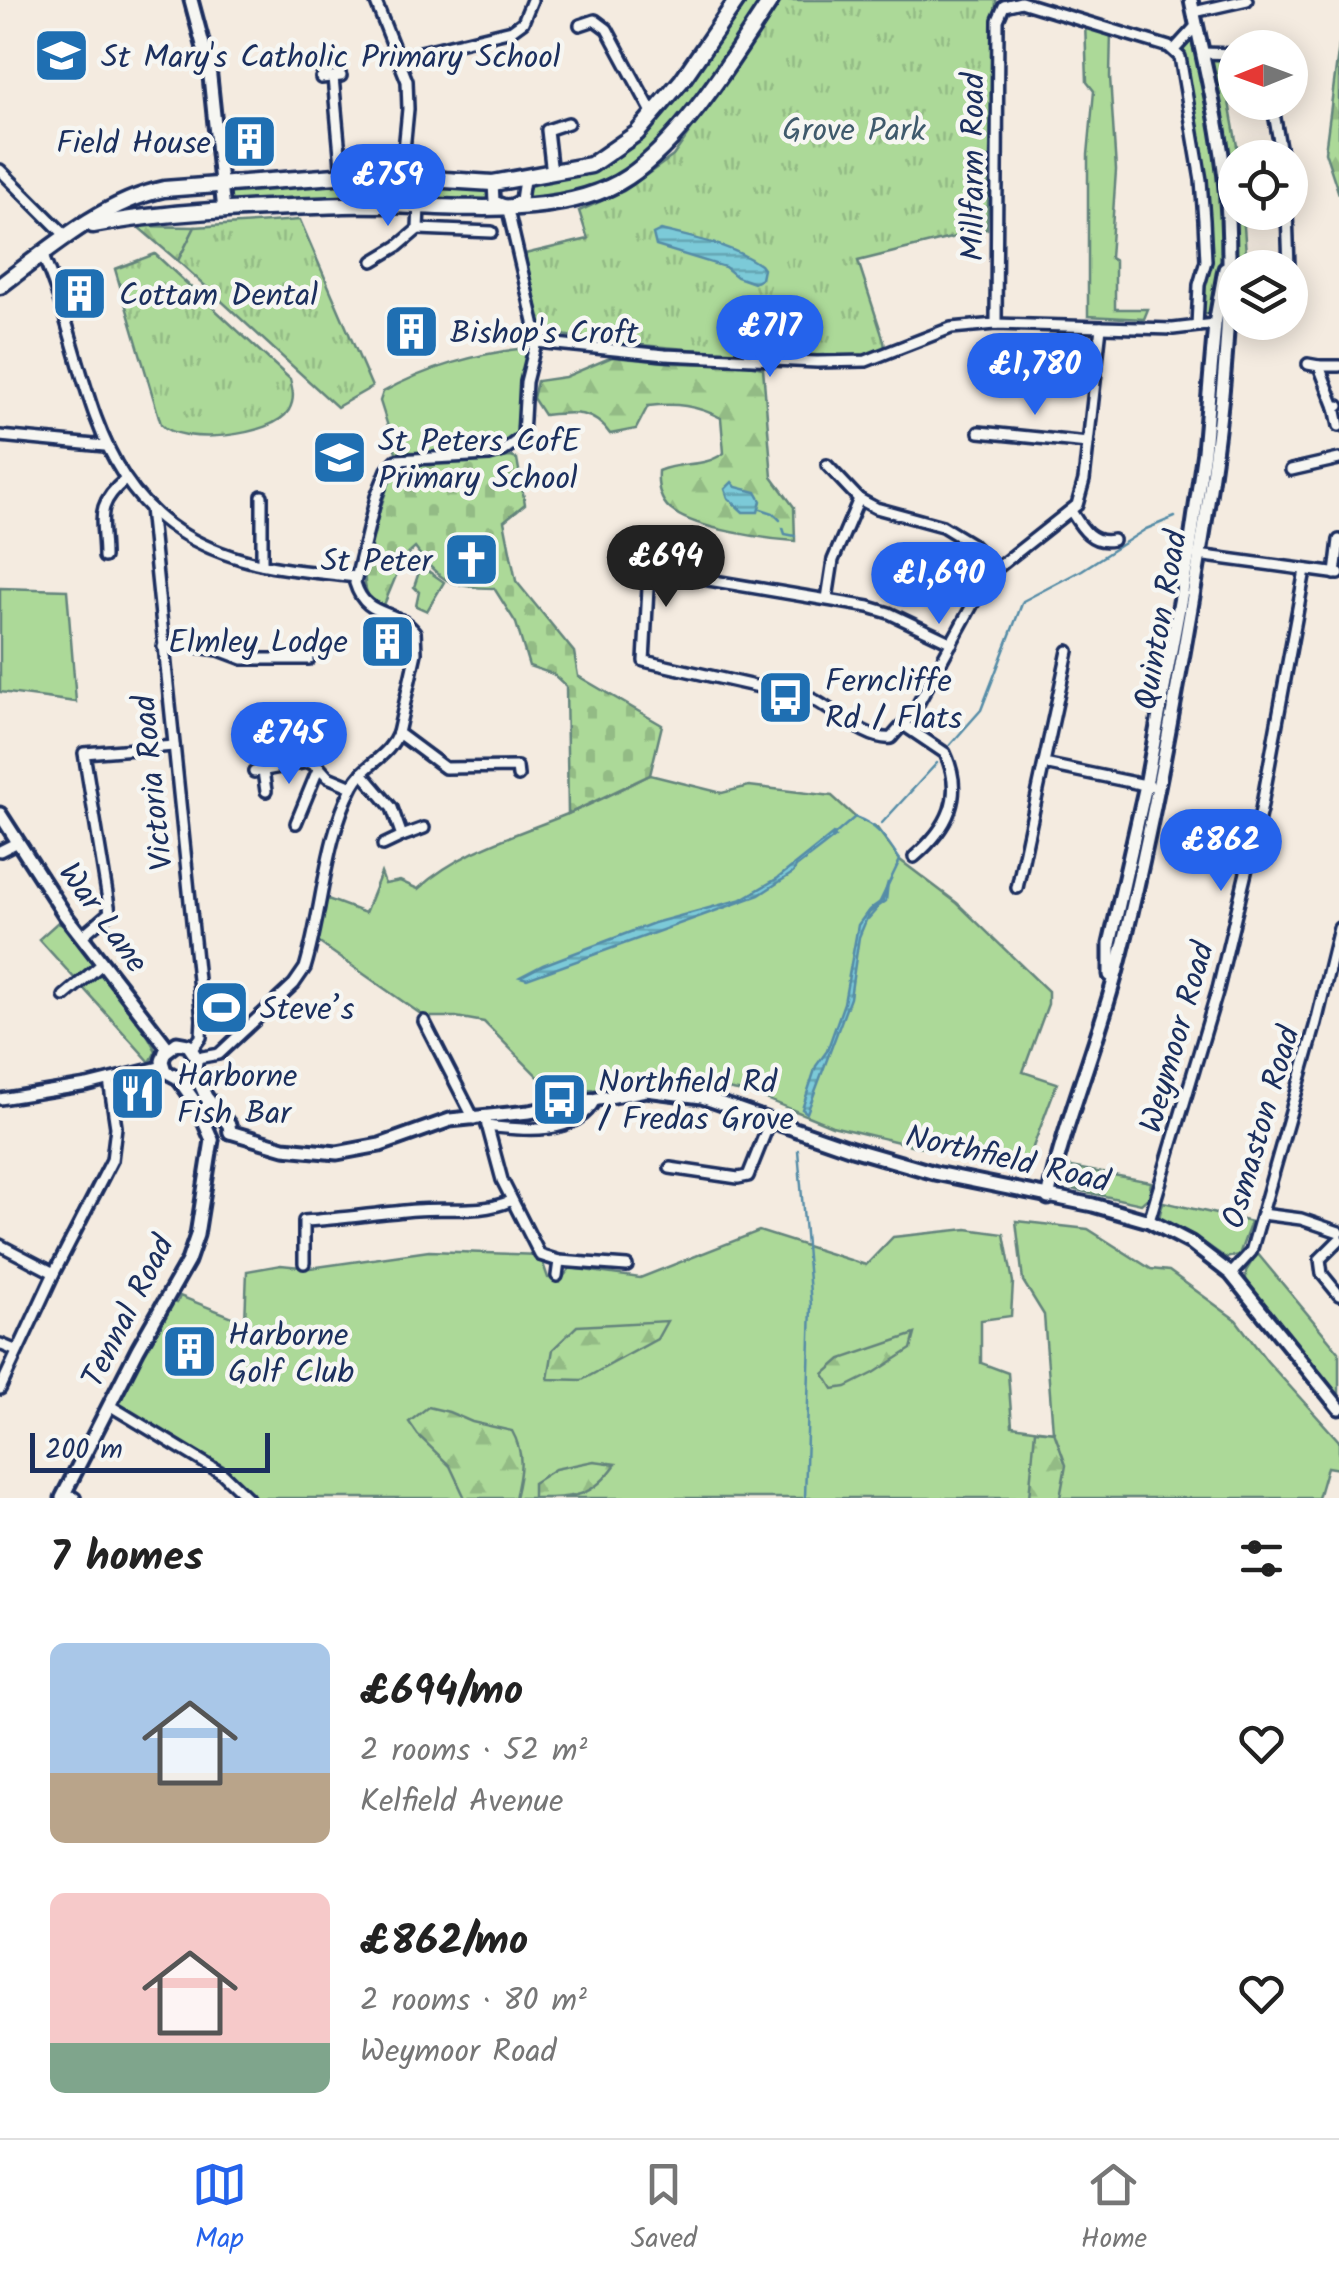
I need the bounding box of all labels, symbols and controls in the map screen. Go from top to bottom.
school or university icon: St Mary's Catholic Primary School [32,26,92,86]
north arrow [1218,30,1308,120]
map controls [1218,30,1308,340]
place label: St Mary's Catholic Primary School [101,33,561,84]
street label: Millfarm Road [949,72,1000,261]
park label: Grove Park [782,106,927,157]
building icon: Field House [220,112,280,172]
place label: Field House [56,119,211,170]
button: locate [1218,140,1308,230]
pin: £759 [329,144,447,229]
text: £759 [353,151,423,202]
button: layers [1218,250,1308,340]
building icon: Cottam Dental [50,264,110,324]
place label: Cottam Dental [119,271,318,322]
pin: £717 [711,295,829,380]
building icon: Bishop's Croft [381,302,441,362]
text: £717 [738,302,802,353]
place label: Bishop's Croft [450,309,639,360]
pin: £1,780 [954,333,1116,418]
text: £1,780 [989,340,1081,391]
place label: St Peters CofE Primary School [378,417,582,505]
school or university icon: St Peters CofE Primary School [309,428,369,488]
pin: £694 [607,525,725,610]
street label: Quinton Road [1122,526,1204,714]
church icon: St Peter [441,530,501,590]
text: £694 [629,532,703,583]
place label: St Peter [321,537,434,588]
pin: £1,690 [858,542,1020,627]
text: £1,690 [893,549,985,600]
building icon: Elmley Lodge [357,611,417,671]
place label: Elmley Lodge [168,618,348,669]
place label: Ferncliffe Rd / Flats [825,657,963,745]
bus stop icon: Ferncliffe Rd / Flats [756,668,816,728]
street label: Victoria Road [120,692,189,873]
pin: £745 [230,702,348,787]
text: £745 [253,709,325,760]
pin: £862 [1162,809,1280,894]
text: £862 [1182,816,1260,867]
street label: War Lane [44,852,160,985]
street label: Weymoor Road [1127,935,1230,1139]
sports icon: Steve’s [191,978,251,1038]
place label: Steve’s [260,985,355,1036]
street label: Osmaston Road [1209,1020,1316,1235]
place label: Harborne Fish Bar [177,1052,297,1140]
place label: Northfield Rd / Fredas Grove [598,1058,794,1146]
restaurant icon: Harborne Fish Bar [108,1063,168,1123]
bus stop icon: Northfield Rd / Fredas Grove [529,1069,589,1129]
street label: Northfield Road [900,1112,1116,1209]
street label: Tennal Road [69,1226,190,1397]
place label: Harborne Golf Club [228,1311,354,1399]
building icon: Harborne Golf Club [159,1322,219,1382]
scale bar [30,1428,270,1472]
text: 200 m [45,1428,123,1473]
text: 7 homes [50,1525,203,1592]
icon: filters [1234,1531,1289,1586]
text: £694/mo [360,1659,523,1726]
icon: home [130,1683,250,1803]
icon: heart [1234,1716,1289,1771]
text: 2 rooms · 52 m² [360,1726,587,1777]
text: Kelfield Avenue [360,1777,563,1828]
text: £862/mo [360,1909,528,1976]
icon: home [130,1933,250,2053]
icon: heart [1234,1966,1289,2021]
text: 2 rooms · 80 m² [360,1976,587,2027]
text: Weymoor Road [360,2027,556,2078]
tab: Map [192,2157,247,2262]
tab: Saved [631,2157,697,2262]
tab: Home [1081,2157,1147,2262]

